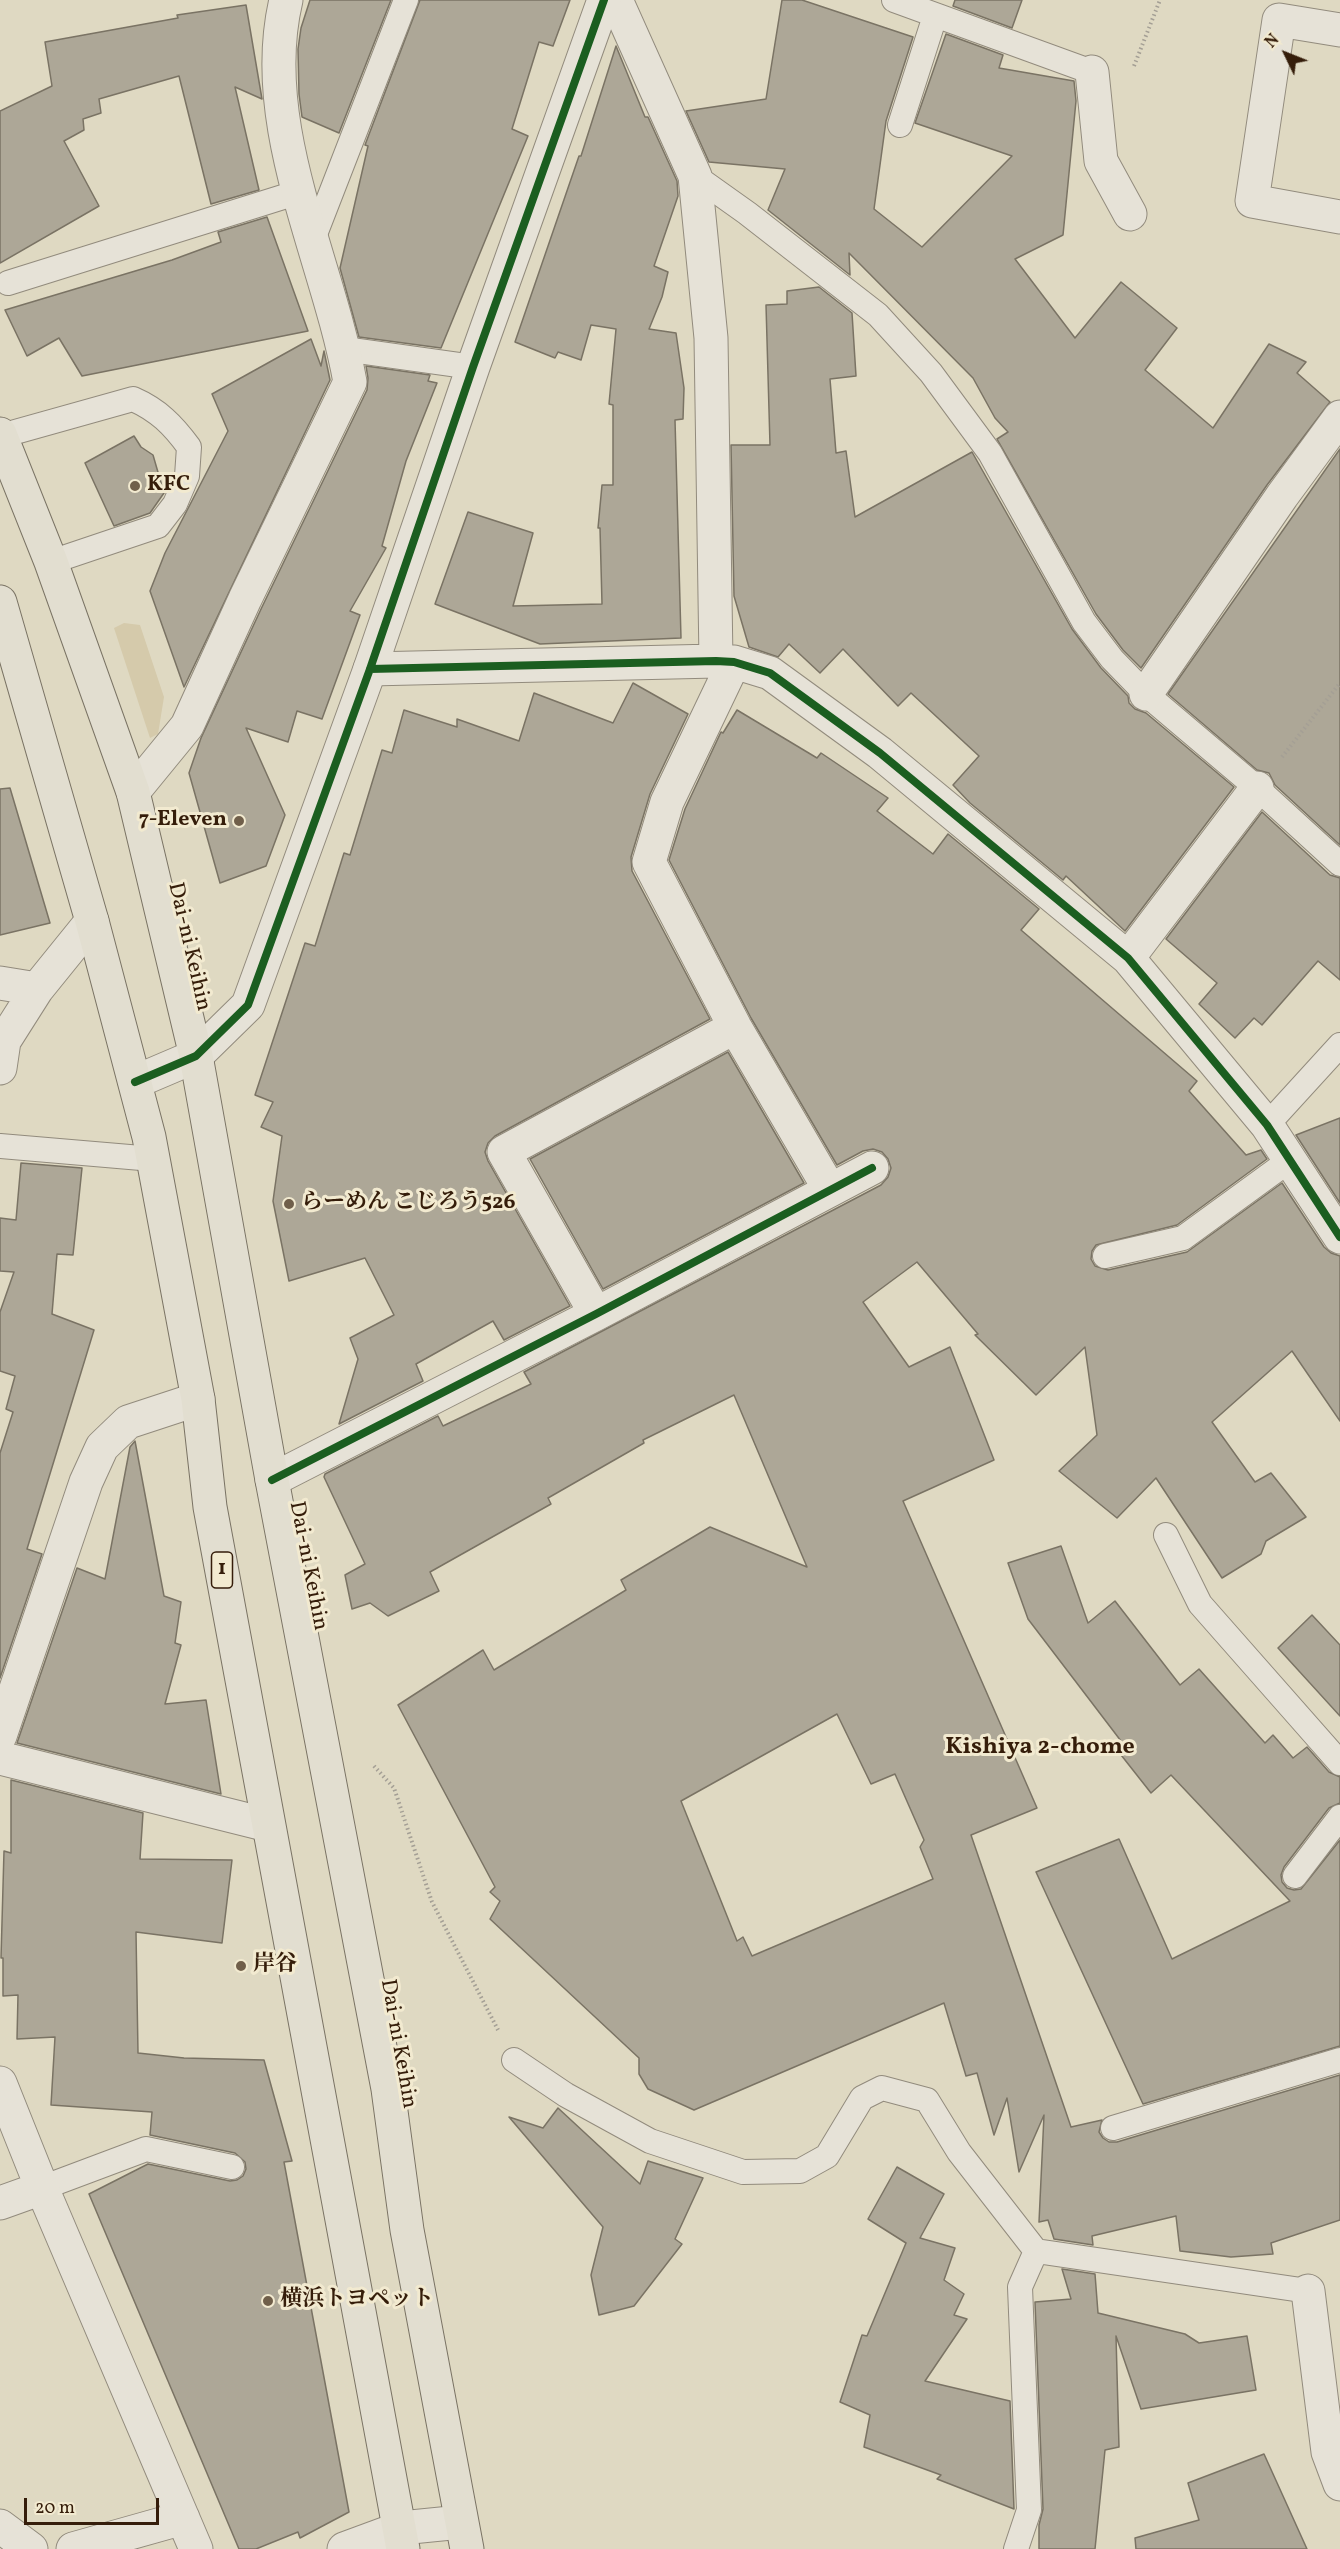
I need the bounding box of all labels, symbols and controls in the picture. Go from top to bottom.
north arrow [1256,24,1316,84]
text: N [1261,30,1285,53]
place label: KFC [147,473,190,499]
marker: KFC [128,479,142,493]
place label: 7-Eleven [139,808,227,834]
marker: 7-Eleven [232,814,246,828]
street label: Dai-ni Keihin [160,880,216,1014]
place label: らーめん こじろう526 [301,1191,515,1217]
marker: らーめん こじろう526 [282,1197,296,1211]
street label: Dai-ni Keihin [282,1499,332,1633]
road number: 1 [212,1552,232,1588]
district label: Kishiya 2-chome [945,1735,1135,1763]
place label: 岸谷 [253,1953,297,1979]
marker: 岸谷 [234,1959,248,1973]
street label: Dai-ni Keihin [373,1977,421,2111]
place label: 横浜トヨペット [280,2288,434,2314]
marker: 横浜トヨペット [261,2294,275,2308]
scale bar [27,2486,162,2524]
text: 20 m [35,2496,75,2521]

